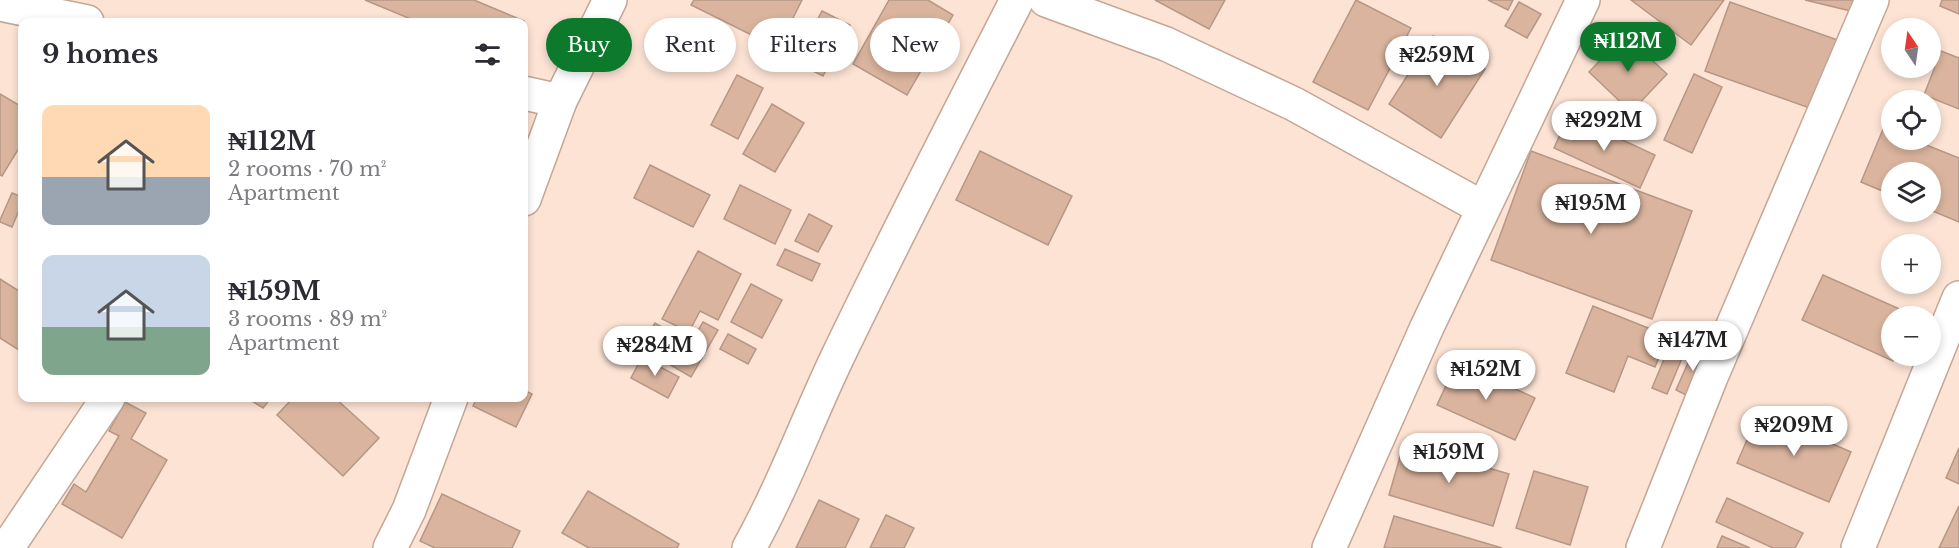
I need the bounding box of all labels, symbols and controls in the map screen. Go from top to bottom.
chip: Buy [546,18,632,72]
chip: Rent [644,18,736,72]
chip: Filters [748,18,858,72]
chip: New [870,18,960,72]
north arrow [1881,18,1941,78]
map controls [1881,18,1941,366]
pin: ₦112M [1586,22,1670,73]
text: ₦112M [1594,29,1662,53]
pin: ₦259M [1395,36,1479,87]
text: 9 homes [42,38,158,70]
icon: filters [471,38,504,71]
text: ₦259M [1399,43,1475,67]
button: locate [1881,90,1941,150]
pin: ₦292M [1562,101,1646,152]
text: ₦292M [1566,108,1642,132]
text: ₦112M [228,125,316,157]
icon: home [90,129,162,201]
text: 2 rooms · 70 m² [228,157,386,181]
button: layers [1881,162,1941,222]
text: Apartment [228,181,339,205]
pin: ₦195M [1549,184,1633,235]
text: ₦195M [1555,191,1627,215]
button: + [1881,234,1941,294]
text: ₦159M [228,275,321,307]
icon: home [90,279,162,351]
button: − [1881,306,1941,366]
text: 3 rooms · 89 m² [228,307,387,331]
pin: ₦147M [1651,321,1735,372]
pin: ₦284M [613,326,697,377]
text: ₦147M [1658,328,1728,352]
text: Apartment [228,331,339,355]
text: ₦284M [617,333,693,357]
pin: ₦152M [1444,350,1528,401]
text: ₦152M [1451,357,1521,381]
pin: ₦209M [1752,406,1836,457]
text: ₦209M [1755,413,1833,437]
pin: ₦159M [1407,433,1491,484]
text: ₦159M [1413,440,1485,464]

